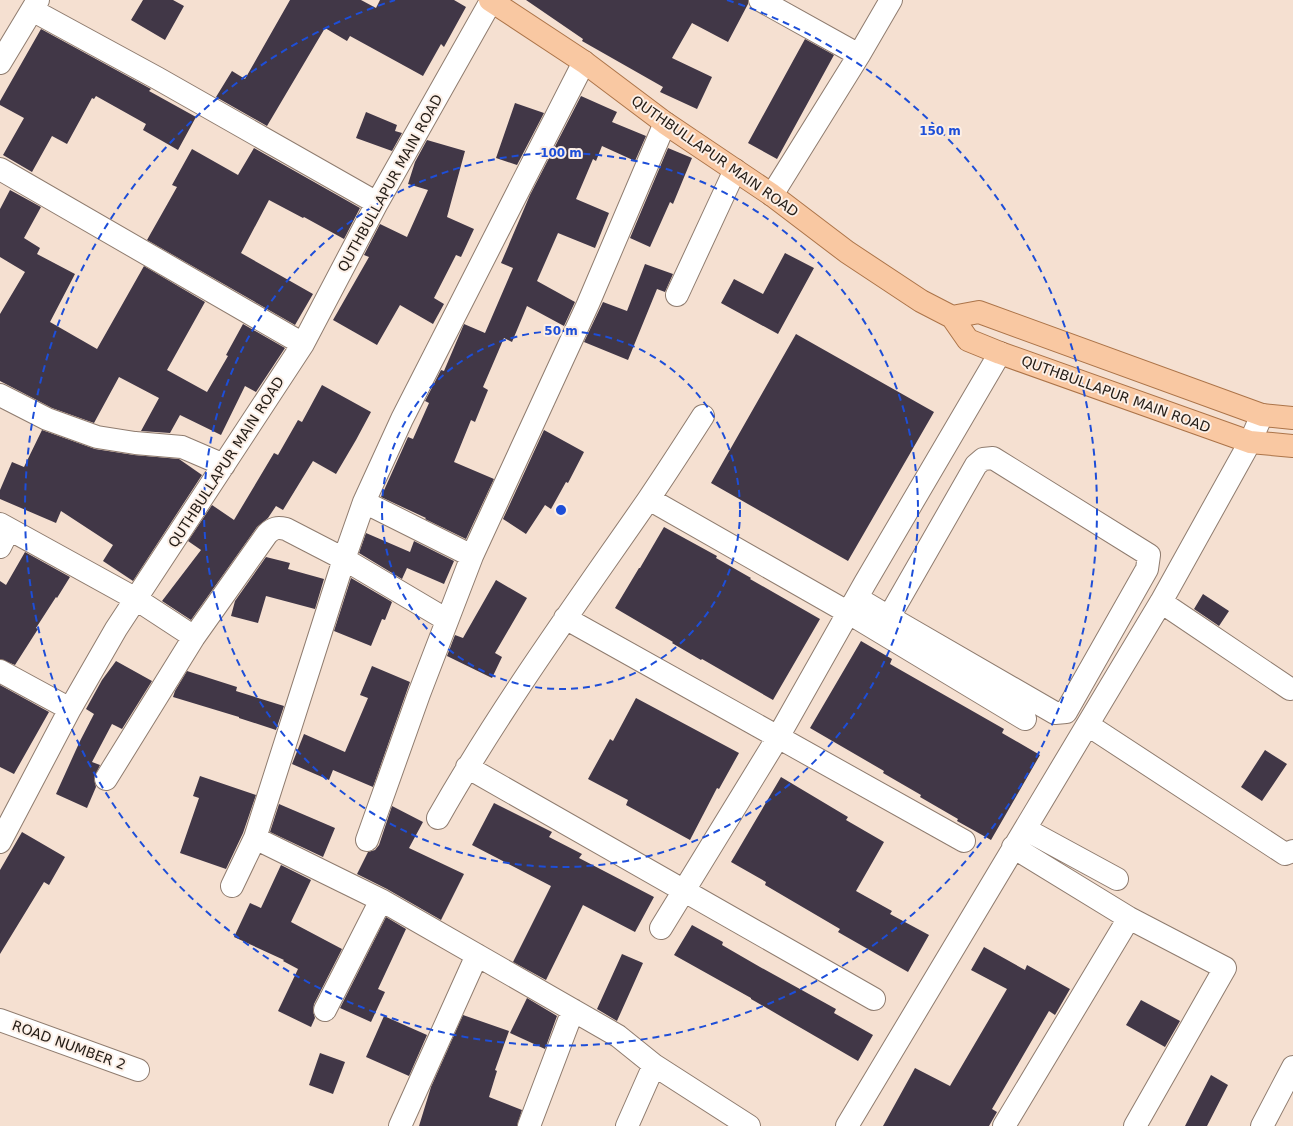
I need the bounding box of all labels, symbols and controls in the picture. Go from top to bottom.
street label: QUTHBULLAPUR MAIN ROAD [334,92,446,274]
street label: QUTHBULLAPUR MAIN ROAD [628,92,802,220]
text: 150 m [919,124,961,138]
text: 100 m [540,146,582,160]
text: 50 m [544,324,578,338]
street label: QUTHBULLAPUR MAIN ROAD [1019,352,1213,436]
street label: QUTHBULLAPUR MAIN ROAD [165,374,287,550]
centre of rings [554,503,568,517]
street label: ROAD NUMBER 2 [10,1017,128,1073]

